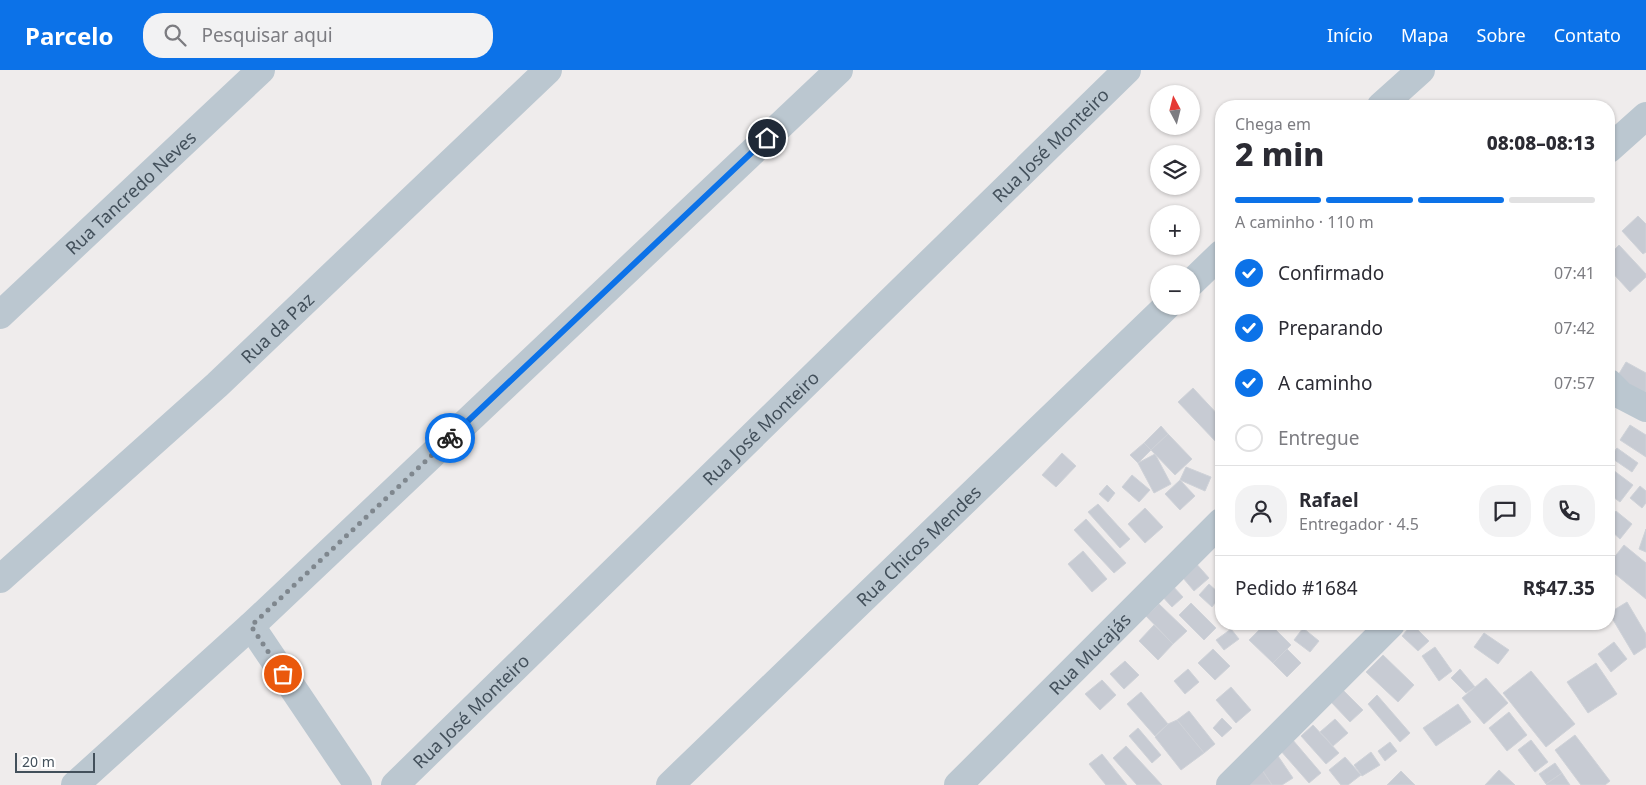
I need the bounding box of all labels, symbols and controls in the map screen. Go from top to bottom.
search box [143,13,493,58]
text: Parcelo [25,19,113,52]
icon: search [161,21,189,49]
text: Pesquisar aqui [201,22,333,48]
text: Início [1327,23,1373,47]
text: Mapa [1401,23,1449,47]
text: Sobre [1477,23,1526,47]
text: Contato [1554,23,1621,47]
street label: Rua José Monteiro [987,83,1114,207]
north arrow [1150,85,1200,135]
map controls [1150,85,1200,315]
text: Chega em [1235,113,1311,135]
pin [746,117,788,159]
icon: home [753,124,781,152]
street label: Rua Tancredo Neves [60,125,201,260]
text: 08:08–08:13 [1487,130,1595,156]
text: 2 min [1235,132,1324,175]
button: layers [1150,145,1200,195]
button: + [1150,205,1200,255]
text: A caminho · 110 m [1235,211,1374,233]
icon: check [1235,259,1263,287]
text: Confirmado [1278,260,1384,286]
text: 07:41 [1554,262,1595,284]
button: − [1150,265,1200,315]
street label: Rua da Paz [235,287,319,368]
icon: check [1235,314,1263,342]
text: Preparando [1278,315,1383,341]
text: 07:42 [1554,317,1595,339]
street label: Rua José Monteiro [697,366,824,490]
icon: check [1235,369,1263,397]
text: A caminho [1278,370,1373,396]
text: 07:57 [1554,372,1595,394]
courier [425,413,475,463]
icon: bike [436,424,464,452]
text: Entregue [1278,425,1360,451]
street label: Rua Chicos Mendes [851,480,986,611]
button: person [1235,485,1287,537]
button: chat [1479,485,1531,537]
button: phone [1543,485,1595,537]
text: Rafael [1299,487,1359,513]
text: Entregador · 4.5 [1299,513,1419,535]
text: Pedido #1684 [1235,575,1358,601]
text: R$47.35 [1523,575,1595,601]
street label: Rua Mucajás [1043,607,1136,700]
street label: Rua José Monteiro [407,649,534,773]
pin [262,653,304,695]
icon: bag [269,660,297,688]
scale bar [15,750,95,773]
text: 20 m [22,752,55,771]

